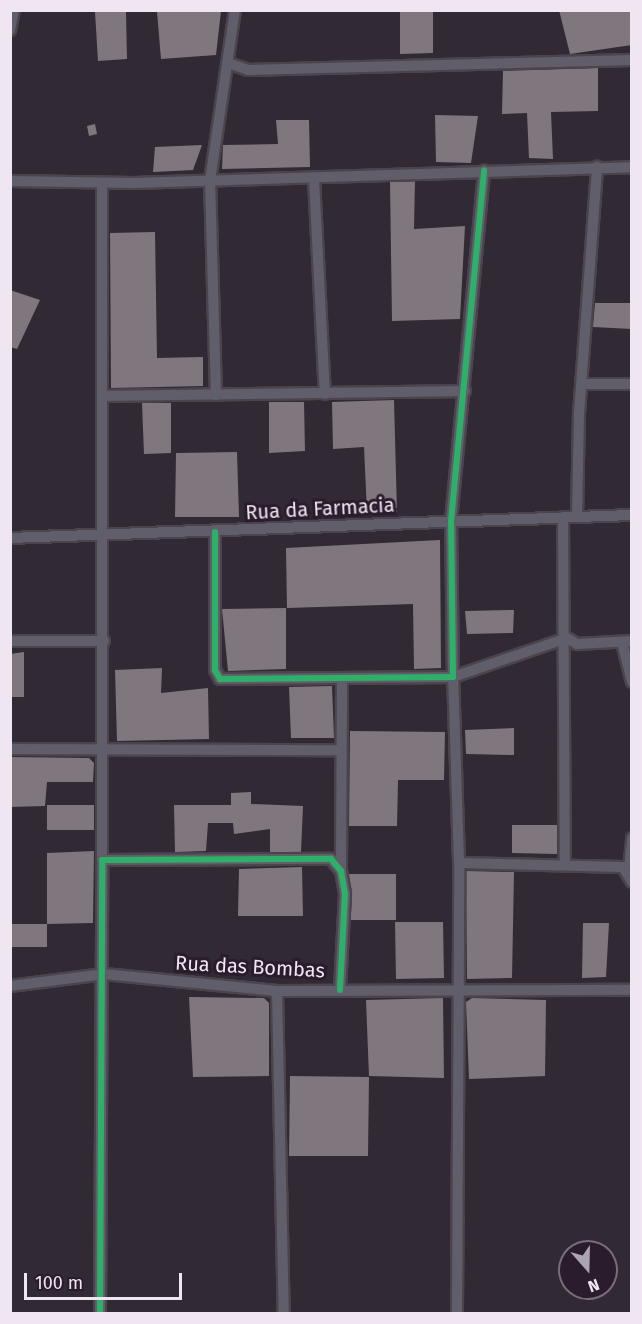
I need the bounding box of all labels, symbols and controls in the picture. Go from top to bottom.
street label: Rua da Farmacia [245,493,395,525]
street label: Rua das Bombas [175,951,325,983]
north arrow [558,1240,618,1300]
scale bar [27,1261,184,1299]
text: 100 m [35,1272,83,1294]
text: N [585,1275,602,1296]

